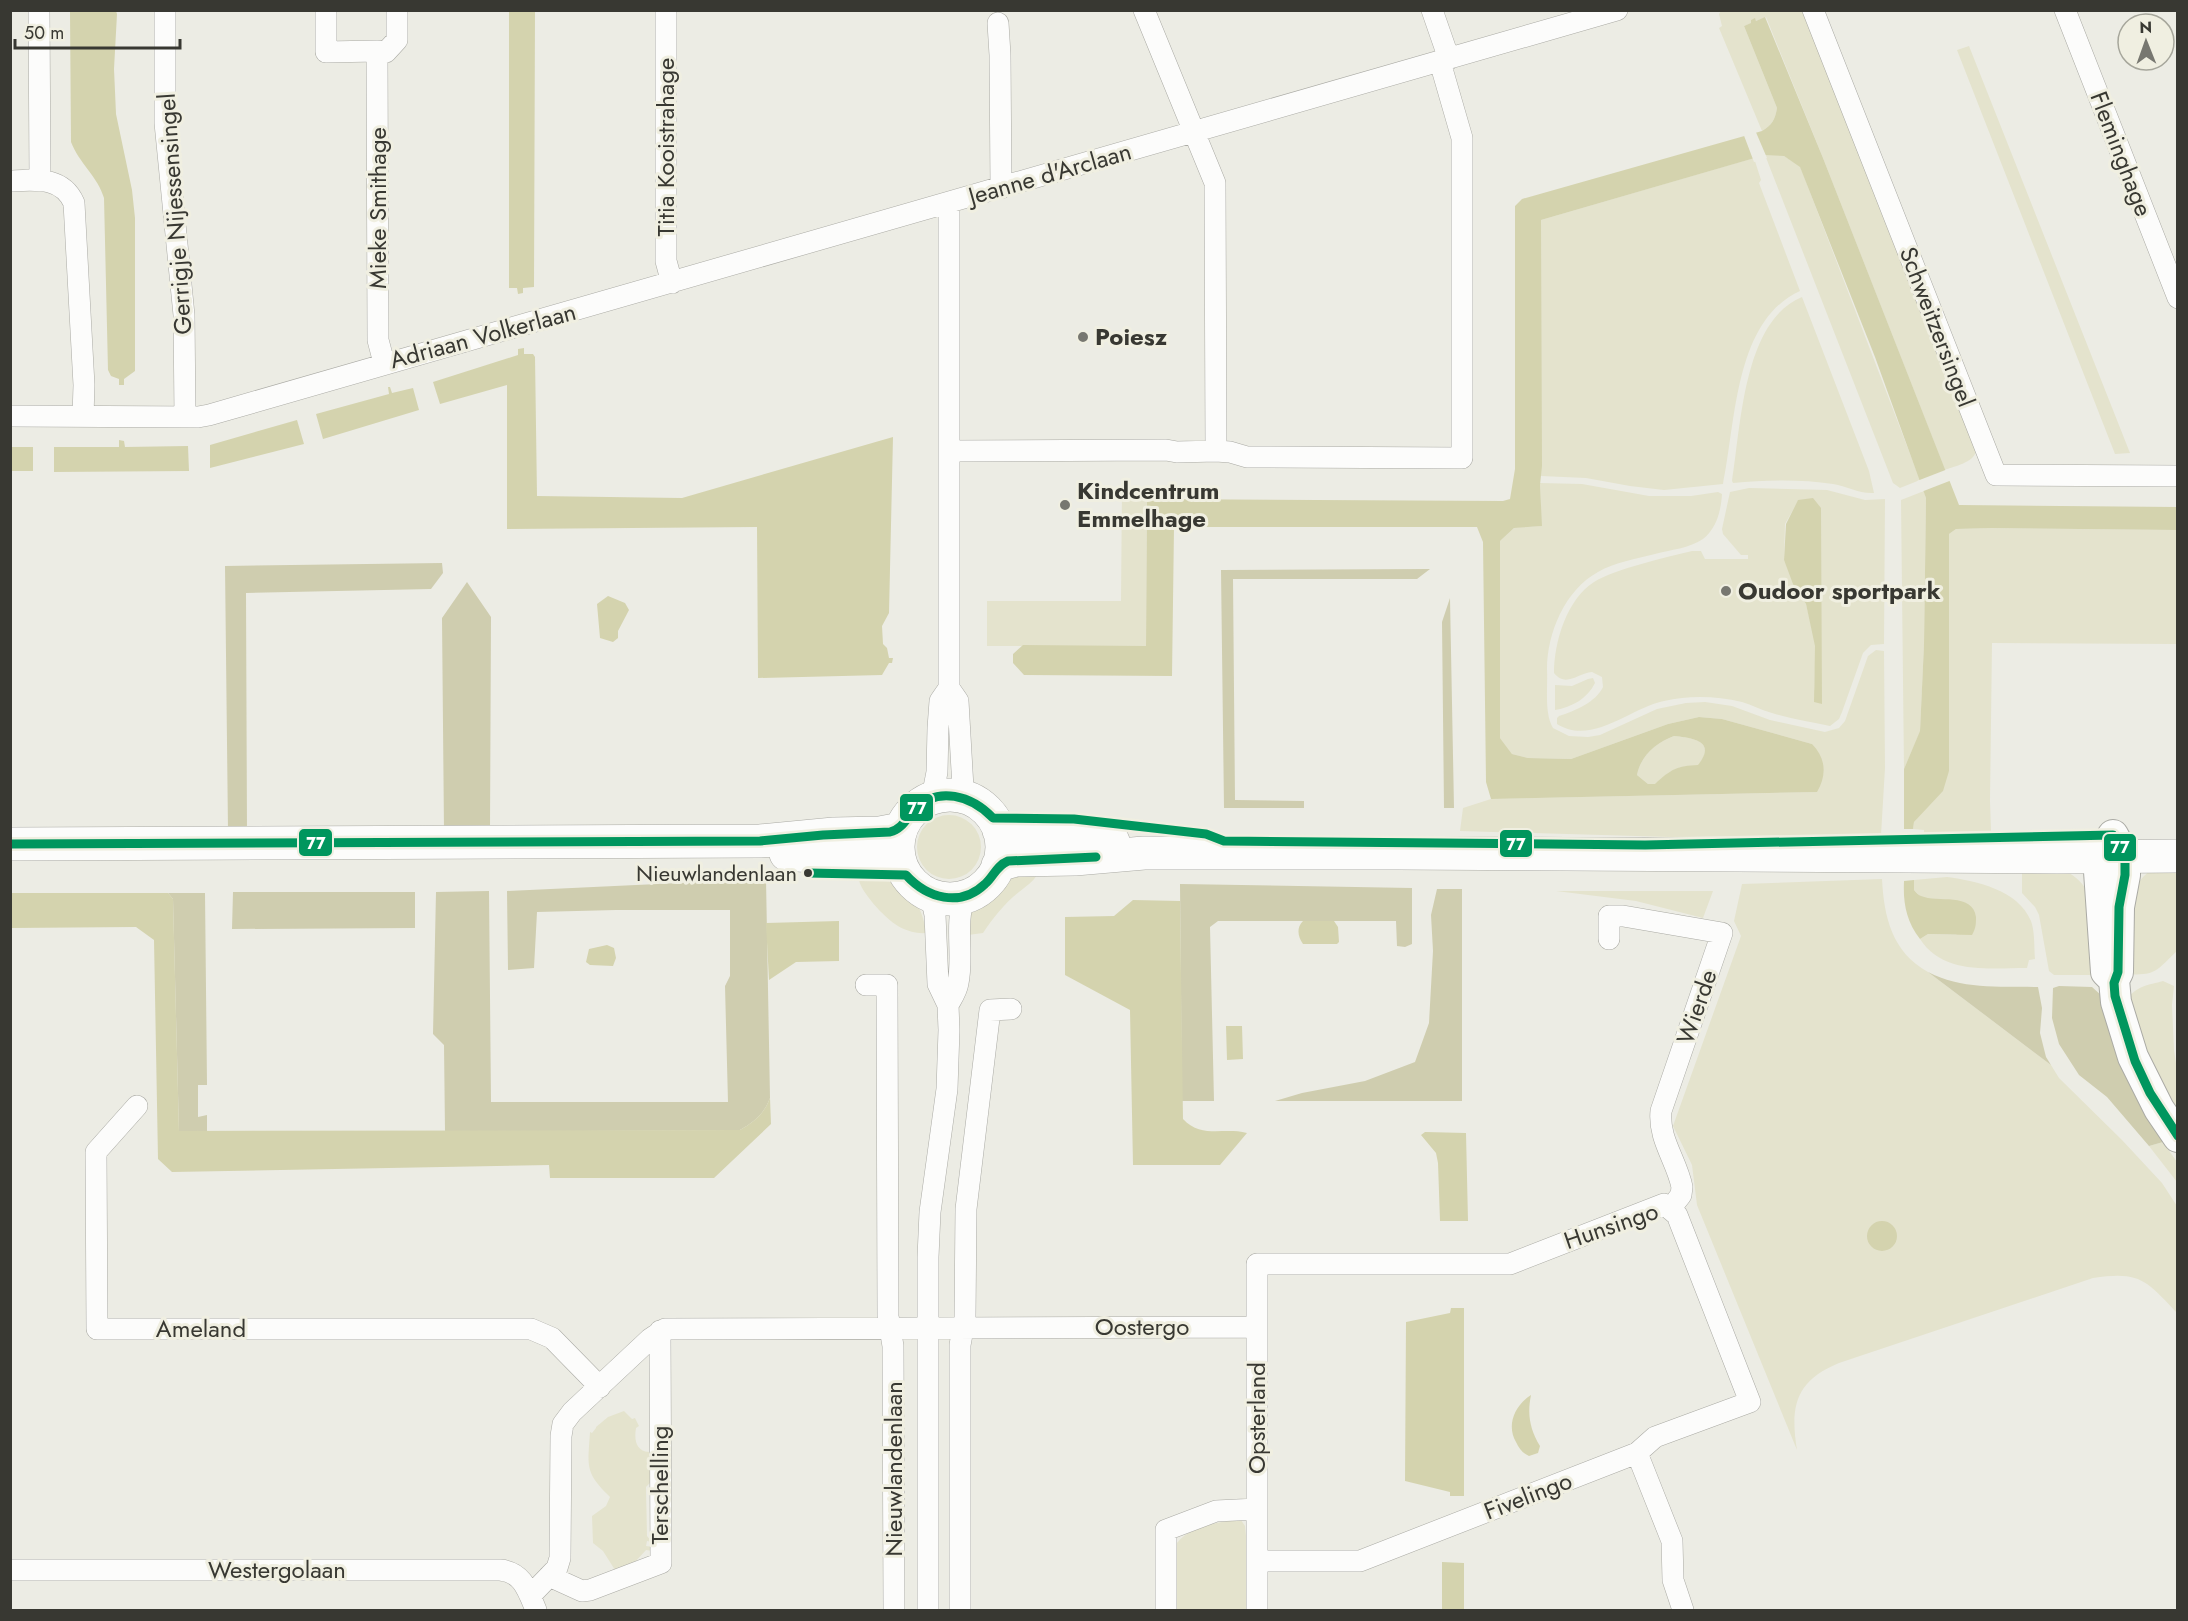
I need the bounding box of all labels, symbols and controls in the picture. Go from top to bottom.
scale bar [15,12,180,50]
north arrow [2116,12,2176,72]
text: N [2139,16,2152,39]
text: 50 m [24,20,64,46]
street label: Titia Kooistrahage [648,58,683,236]
street label: Fleminghage [2082,86,2161,221]
street label: Gerrigje Nijessensingel [149,92,200,336]
street label: Mieke Smithage [360,127,395,289]
street label: Jeanne d'Arclaan [962,134,1135,214]
street label: Schweitzersingel [1891,242,1984,412]
street label: Adriaan Volkerlaan [386,294,580,377]
place label: Poiesz [1095,319,1168,354]
marker: Poiesz [1076,330,1090,344]
place label: Kindcentrum Emmelhage [1077,473,1219,536]
marker: Kindcentrum Emmelhage [1058,498,1072,512]
place label: Oudoor sportpark [1738,573,1941,608]
marker: Oudoor sportpark [1719,584,1733,598]
line badge: 77 [899,793,934,822]
text: 77 [907,797,927,820]
line badge: 77 [298,828,333,857]
line badge: 77 [1499,829,1533,858]
text: 77 [306,832,326,855]
text: 77 [1506,833,1526,856]
line badge: 77 [2103,833,2137,862]
text: 77 [2110,836,2130,859]
place label: Nieuwlandenlaan [636,857,797,889]
marker: Nieuwlandenlaan [802,867,814,879]
street label: Wierde [1668,965,1726,1049]
street label: Hunsingo [1559,1193,1663,1258]
street label: Oostergo [1095,1309,1189,1344]
street label: Ameland [156,1311,246,1346]
street label: Opsterland [1239,1362,1274,1474]
street label: Nieuwlandenlaan [876,1381,911,1557]
street label: Terschelling [642,1425,677,1545]
street label: Fivelingo [1479,1463,1577,1528]
street label: Westergolaan [208,1552,346,1587]

